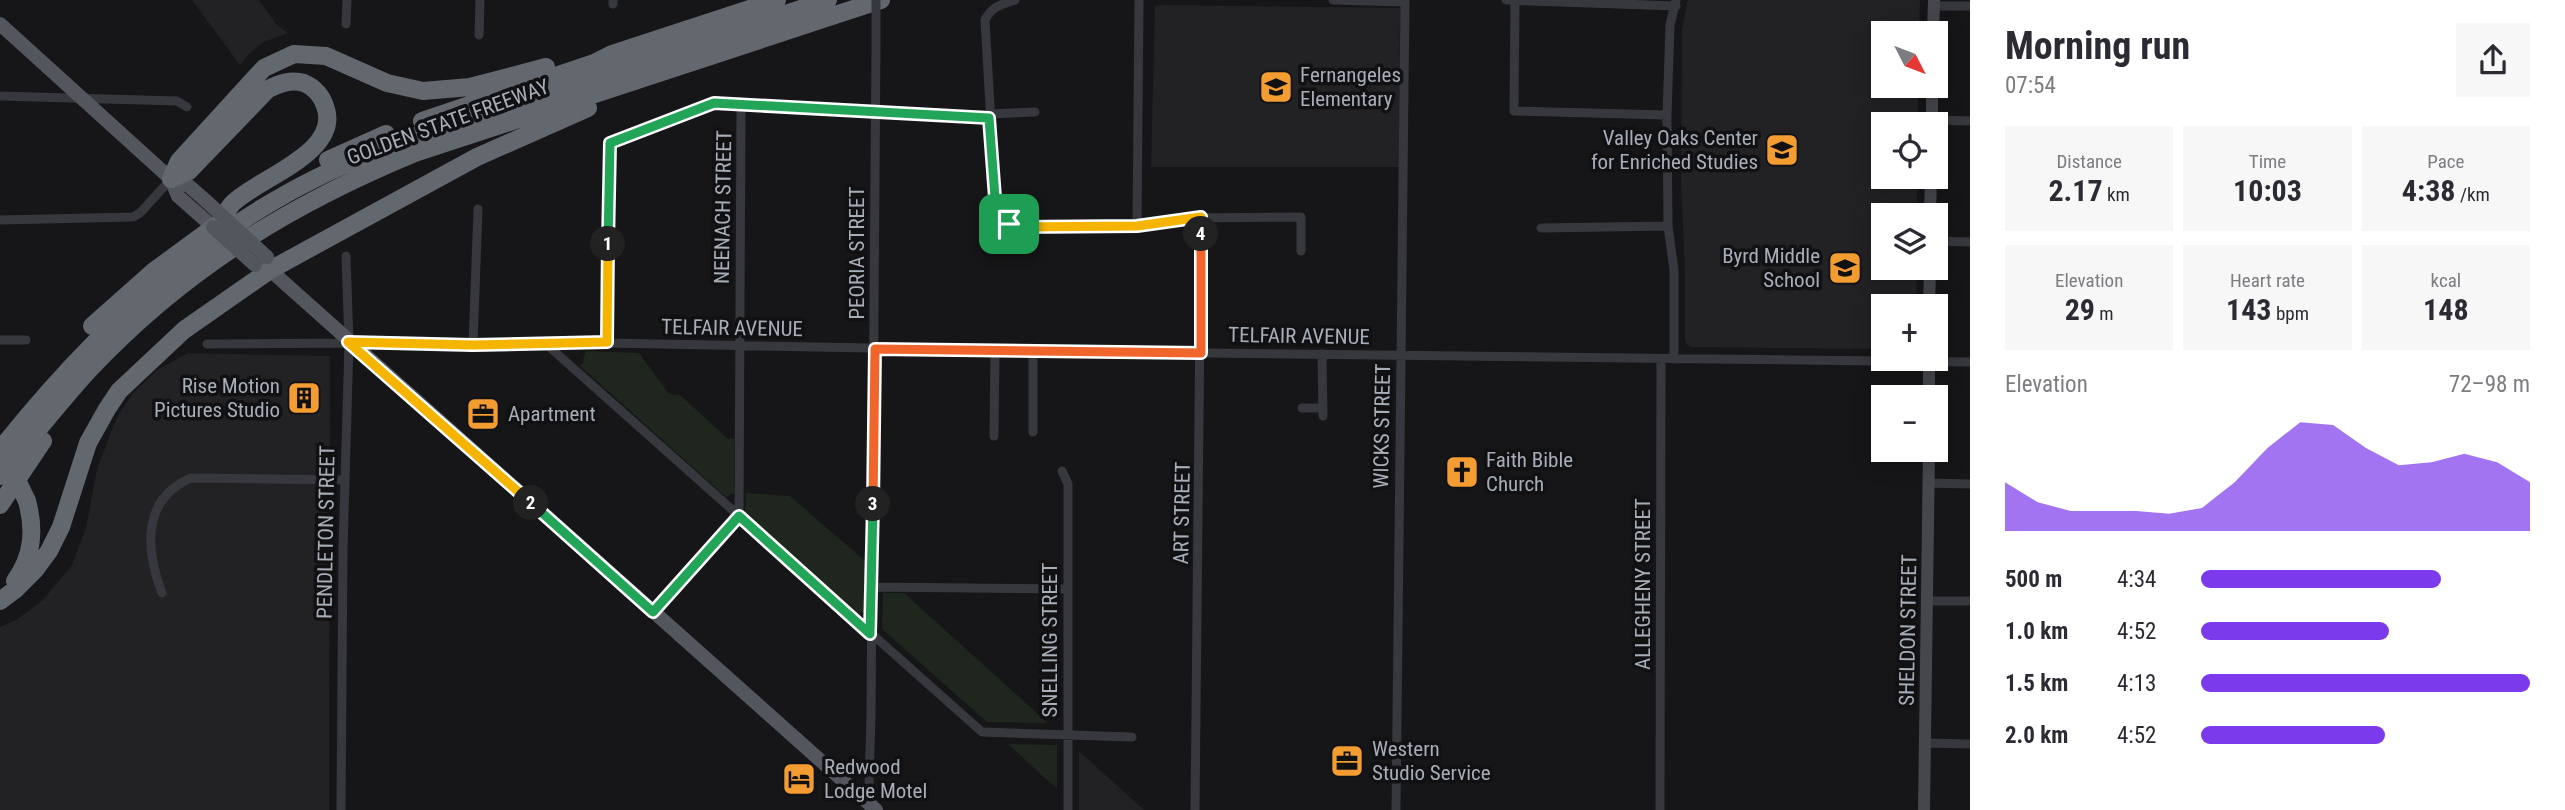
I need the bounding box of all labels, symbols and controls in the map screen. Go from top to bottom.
north arrow [1871,21,1948,98]
map controls [1871,21,1948,462]
button: share [2456,23,2530,97]
text: Morning run [2005,24,2190,68]
place label: Fernangeles Elementary [1300,63,1401,111]
school or university icon: Fernangeles Elementary [1257,68,1295,106]
text: 07:54 [2005,72,2056,99]
street label: GOLDEN STATE FREEWAY [344,74,552,170]
button: locate [1871,112,1948,189]
place label: Valley Oaks Center for Enriched Studies [1591,126,1758,174]
street label: NEENACH STREET [710,130,736,284]
school or university icon: Valley Oaks Center for Enriched Studies [1763,131,1801,169]
text: Distance [2056,150,2122,173]
text: Time [2249,150,2286,173]
text: Pace [2427,150,2464,173]
text: 2.17 [2048,173,2103,208]
text: 10:03 [2233,173,2302,208]
text: 4:38 [2402,173,2456,208]
text: km [2103,183,2130,206]
text: /km [2456,183,2490,206]
street label: PEORIA STREET [845,186,869,320]
pin [979,194,1039,254]
button: layers [1871,203,1948,280]
icon: arrive [990,205,1028,243]
pin: 4 [1184,216,1218,252]
text: 4 [1196,222,1205,245]
pin: 1 [590,226,626,262]
text: 1 [603,232,612,255]
place label: Byrd Middle School [1722,244,1820,292]
school or university icon: Byrd Middle School [1826,249,1864,287]
text: Elevation [2055,269,2123,292]
text: Heart rate [2230,269,2305,292]
text: kcal [2431,269,2461,292]
text: 29 [2065,292,2095,327]
text: 143 [2226,292,2272,327]
text: 148 [2423,292,2469,327]
button: + [1871,294,1948,371]
text: m [2095,302,2114,325]
text: bpm [2272,302,2309,325]
street label: TELFAIR AVENUE [661,315,803,341]
street label: TELFAIR AVENUE [1228,323,1370,349]
street label: WICKS STREET [1369,363,1395,489]
text: Elevation [2005,371,2088,398]
text: 72–98 m [2449,371,2530,398]
place label: Rise Motion Pictures Studio [154,374,280,422]
building icon: Rise Motion Pictures Studio [285,379,323,417]
button: − [1871,385,1948,462]
office icon: Apartment [464,395,502,433]
place label: Apartment [508,402,596,426]
street label: PENDLETON STREET [312,445,340,619]
place label: Faith Bible Church [1486,448,1573,496]
church icon: Faith Bible Church [1443,453,1481,491]
street label: ART STREET [1169,461,1195,565]
pin: 2 [514,486,548,520]
pin: 3 [856,486,890,522]
text: 2 [526,491,535,514]
text: 3 [868,492,877,515]
street label: ALLEGHENY STREET [1631,498,1655,670]
street label: SHELDON STREET [1895,554,1921,706]
street label: SNELLING STREET [1038,563,1062,717]
text: 500 m [2005,566,2062,593]
text: 4:34 [2117,566,2156,593]
text: 1.0 km [2005,618,2068,645]
text: 4:52 [2117,618,2156,645]
text: 1.5 km [2005,670,2068,697]
text: 4:13 [2117,670,2156,697]
text: 2.0 km [2005,722,2068,749]
text: 4:52 [2117,722,2156,749]
place label: Western Studio Service [1372,737,1491,785]
office icon: Western Studio Service [1328,742,1366,780]
place label: Redwood Lodge Motel [824,755,927,803]
hotel icon: Redwood Lodge Motel [780,760,818,798]

